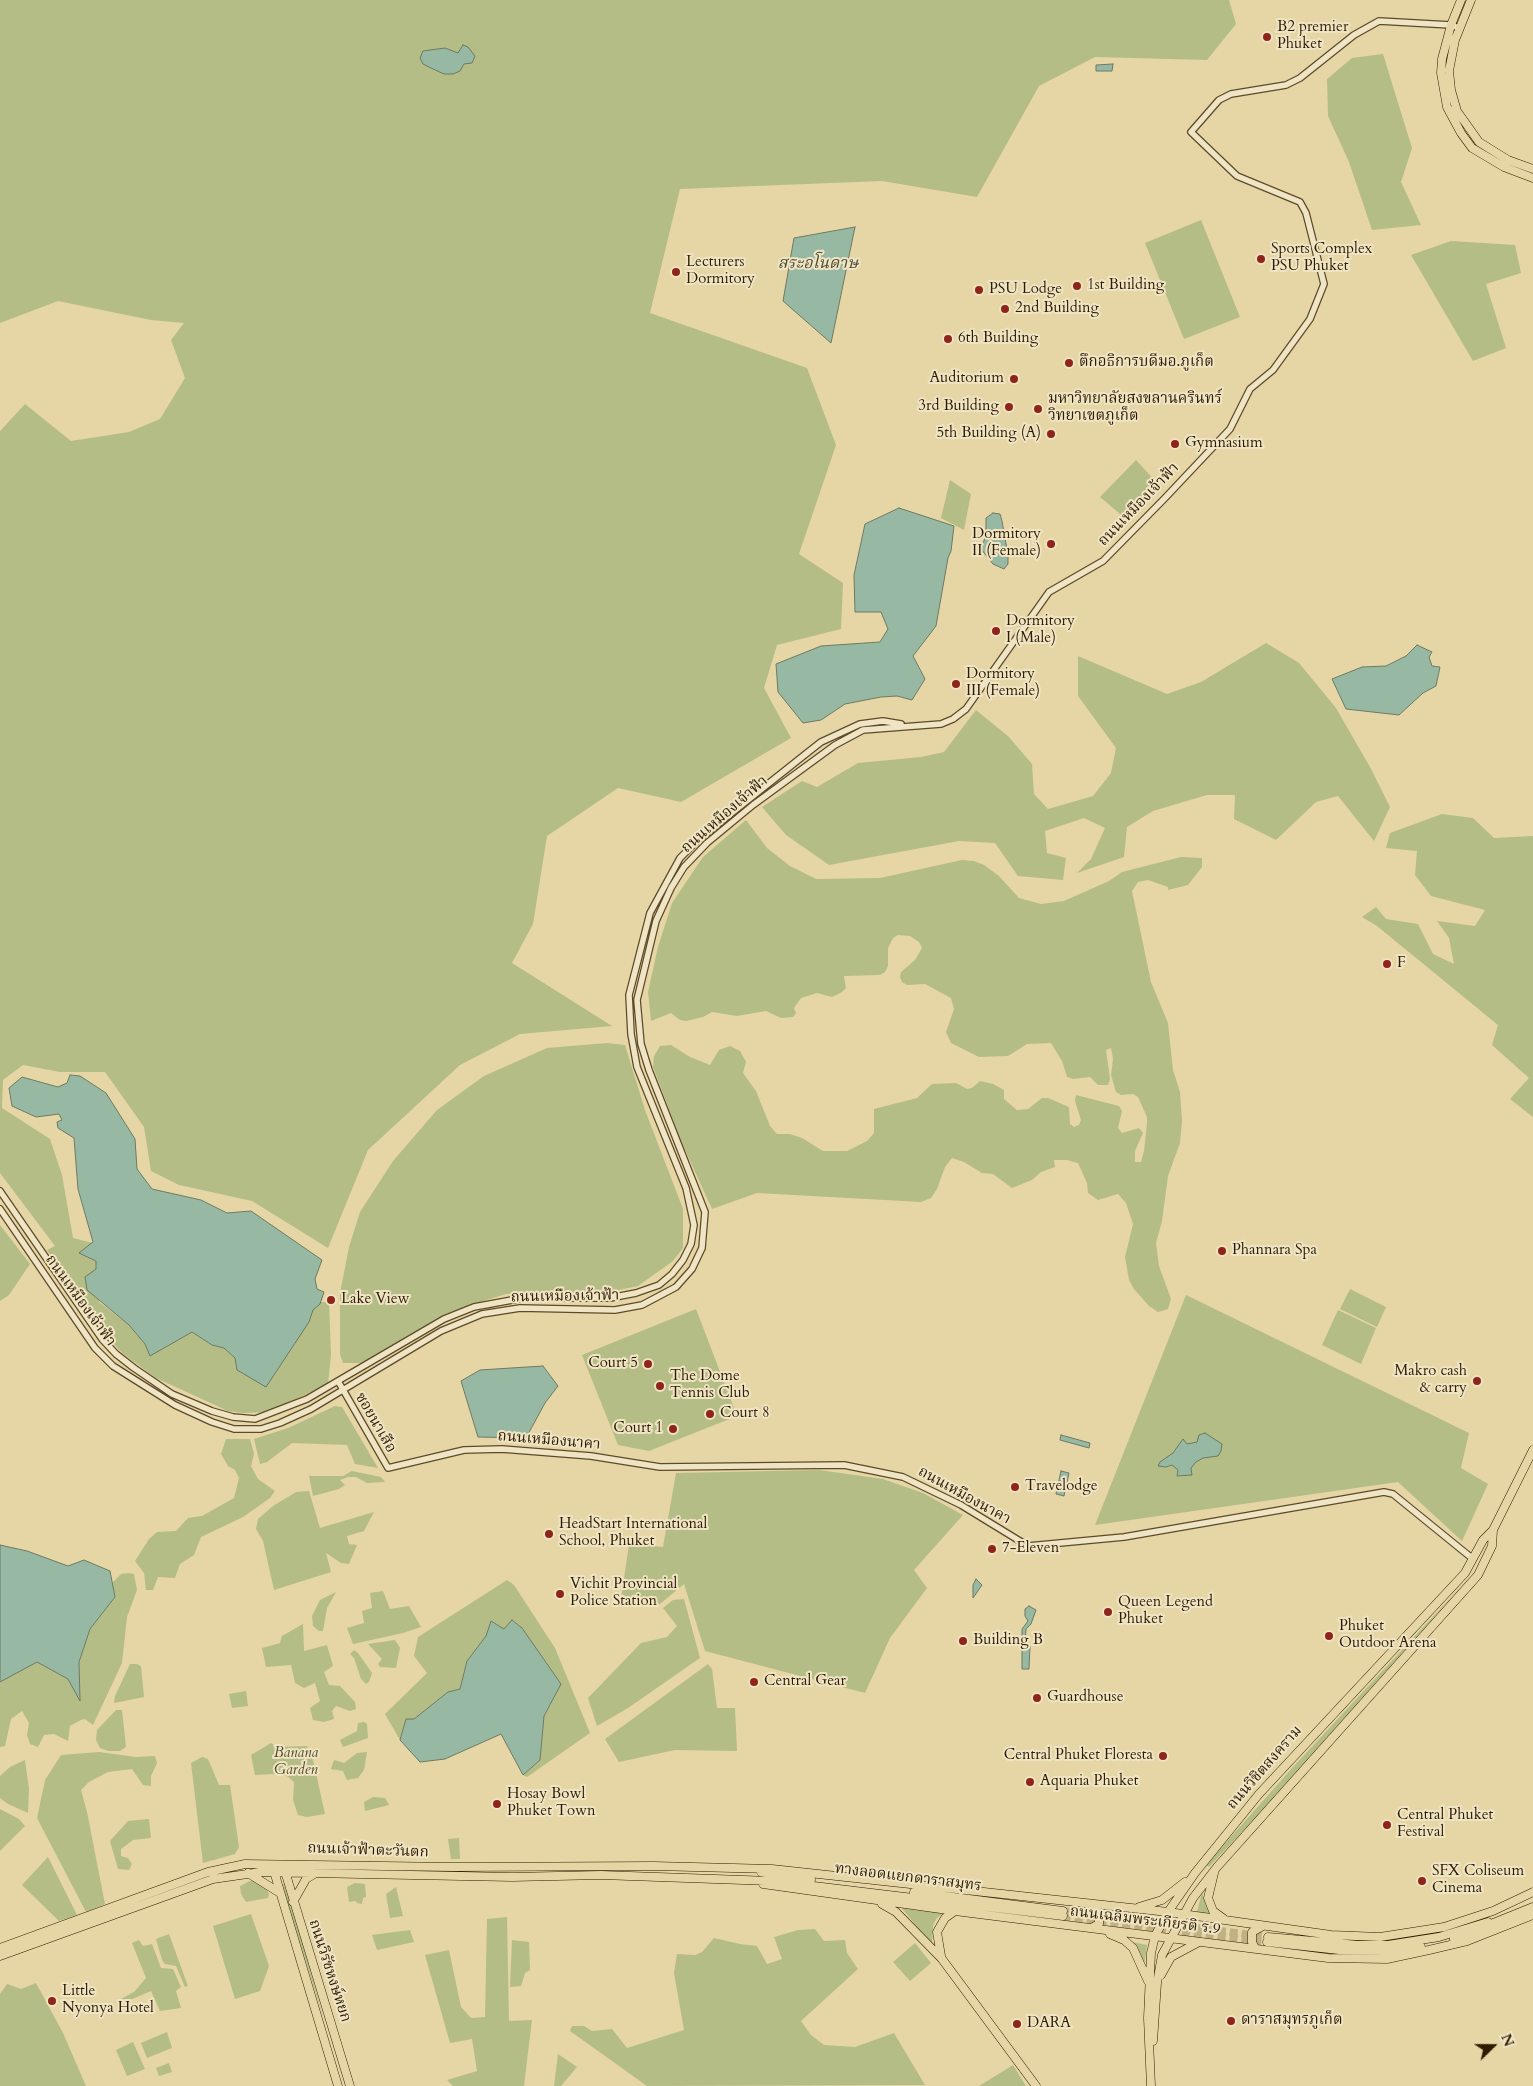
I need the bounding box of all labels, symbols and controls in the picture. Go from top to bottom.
place label: B2 premier Phuket [1277,19,1348,54]
marker: B2 premier Phuket [1261,31,1273,43]
place label: Sports Complex PSU Phuket [1271,241,1372,276]
marker: Sports Complex PSU Phuket [1255,253,1267,265]
place label: Lecturers Dormitory [686,254,755,289]
water label: สระอโนดาษ [778,254,858,274]
marker: Lecturers Dormitory [670,266,682,278]
place label: 1st Building [1087,277,1164,295]
marker: 1st Building [1071,280,1083,292]
place label: PSU Lodge [989,281,1062,299]
marker: PSU Lodge [973,284,985,296]
place label: 2nd Building [1015,300,1099,318]
marker: 2nd Building [999,303,1011,315]
place label: 6th Building [958,330,1038,348]
marker: 6th Building [942,333,954,345]
place label: ตึกอธิการบดีมอ.ภูเก็ต [1079,354,1214,372]
marker: ตึกอธิการบดีมอ.ภูเก็ต [1063,357,1075,369]
place label: Auditorium [929,370,1004,388]
marker: Auditorium [1008,373,1020,385]
place label: มหาวิทยาลัยสงขลานครินทร์ วิทยาเขตภูเก็ต [1048,391,1222,426]
place label: 3rd Building [918,398,999,416]
marker: 3rd Building [1003,401,1015,413]
marker: มหาวิทยาลัยสงขลานครินทร์ วิทยาเขตภูเก็ต [1032,403,1044,415]
place label: 5th Building (A) [936,425,1041,443]
marker: 5th Building (A) [1045,428,1057,440]
place label: Gymnasium [1185,435,1263,453]
marker: Gymnasium [1169,438,1181,450]
street label: ถนนเหมืองเจ้าฟ้า [1095,460,1183,550]
place label: Dormitory II (Female) [972,526,1041,561]
marker: Dormitory II (Female) [1045,538,1057,550]
place label: Dormitory I (Male) [1006,613,1075,648]
marker: Dormitory I (Male) [990,625,1002,637]
place label: Dormitory III (Female) [966,666,1040,701]
marker: Dormitory III (Female) [950,678,962,690]
street label: ถนนเหมืองเจ้าฟ้า [678,773,772,857]
place label: F [1397,955,1406,973]
marker: F [1381,958,1393,970]
place label: Phannara Spa [1232,1242,1317,1260]
marker: Phannara Spa [1216,1245,1228,1257]
street label: ถนนเหมืองเจ้าฟ้า [41,1252,119,1350]
street label: ถนนเหมืองเจ้าฟ้า [510,1287,620,1307]
place label: Lake View [341,1291,410,1309]
marker: Lake View [325,1294,337,1306]
place label: Court 5 [588,1355,638,1373]
marker: Court 5 [642,1358,654,1370]
place label: Makro cash & carry [1394,1363,1467,1398]
place label: The Dome Tennis Club [670,1368,750,1403]
marker: Makro cash & carry [1471,1375,1483,1387]
marker: The Dome Tennis Club [654,1380,666,1392]
street label: ซอยนาเสือ [351,1390,399,1456]
place label: Court 8 [720,1405,770,1423]
marker: Court 8 [704,1408,716,1420]
place label: Court 1 [613,1420,663,1438]
marker: Court 1 [667,1423,679,1435]
street label: ถนนเหมืองนาคา [497,1428,601,1454]
street label: ถนนเหมืองนาคา [915,1463,1013,1529]
place label: Travelodge [1025,1478,1097,1496]
marker: Travelodge [1009,1481,1021,1493]
place label: HeadStart International School, Phuket [559,1516,707,1551]
marker: HeadStart International School, Phuket [543,1528,555,1540]
place label: 7-Eleven [1002,1540,1059,1558]
marker: 7-Eleven [986,1543,998,1555]
place label: Vichit Provincial Police Station [570,1576,677,1611]
marker: Vichit Provincial Police Station [554,1588,566,1600]
place label: Queen Legend Phuket [1118,1594,1213,1629]
marker: Queen Legend Phuket [1102,1606,1114,1618]
place label: Phuket Outdoor Arena [1339,1618,1437,1653]
marker: Phuket Outdoor Arena [1323,1630,1335,1642]
place label: Building B [973,1632,1043,1650]
marker: Building B [957,1635,969,1647]
place label: Central Gear [764,1673,846,1691]
marker: Central Gear [748,1676,760,1688]
place label: Guardhouse [1047,1689,1123,1707]
marker: Guardhouse [1031,1692,1043,1704]
street label: ถนนวิชิตสงคราม [1224,1722,1306,1814]
park label: Banana Garden [274,1745,318,1780]
place label: Central Phuket Floresta [1004,1747,1153,1765]
marker: Central Phuket Floresta [1157,1750,1169,1762]
place label: Aquaria Phuket [1040,1773,1139,1791]
marker: Aquaria Phuket [1024,1776,1036,1788]
place label: Hosay Bowl Phuket Town [507,1786,596,1821]
marker: Hosay Bowl Phuket Town [491,1798,503,1810]
place label: Central Phuket Festival [1397,1807,1493,1842]
marker: Central Phuket Festival [1381,1819,1393,1831]
street label: ถนนเจ้าฟ้าตะวันตก [307,1840,429,1862]
street label: ทางลอดแยกดาราสมุทร [834,1860,982,1896]
place label: SFX Coliseum Cinema [1432,1863,1524,1898]
marker: SFX Coliseum Cinema [1416,1875,1428,1887]
street label: ถนนเฉลิมพระเกียรติ ร.9 [1069,1903,1221,1939]
street label: ถนนวิรัชหงษ์หยก [304,1917,354,2025]
place label: Little Nyonya Hotel [62,1983,154,2018]
marker: Little Nyonya Hotel [46,1995,58,2007]
place label: ดาราสมุทรภูเก็ต [1241,2012,1343,2030]
place label: DARA [1027,2015,1071,2033]
marker: ดาราสมุทรภูเก็ต [1225,2015,1237,2027]
marker: DARA [1011,2018,1023,2030]
north arrow [1468,2021,1518,2071]
text: N [1496,2031,1518,2049]

